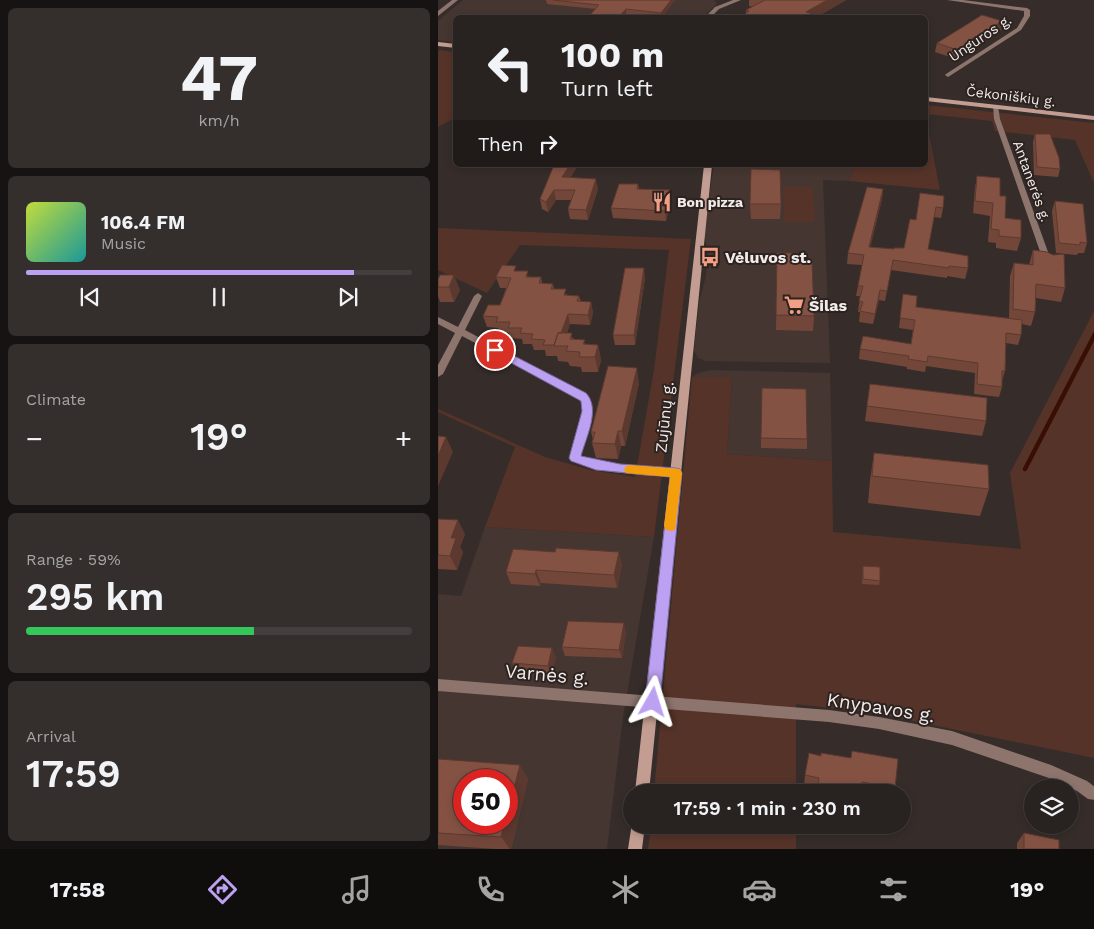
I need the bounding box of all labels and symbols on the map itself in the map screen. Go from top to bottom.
street label: Unguros g. [946,11,1014,65]
street label: Čekoniškių g. [965,83,1057,109]
street label: Antanerės g. [1010,138,1054,224]
restaurant icon: Bon pizza [651,191,673,213]
place label: Bon pizza [677,194,744,210]
bus stop icon: Vėluvos st. [699,246,721,268]
place label: Vėluvos st. [725,248,811,267]
supermarket icon: Šilas [783,294,805,316]
place label: Šilas [809,296,848,315]
pin [474,329,516,371]
street label: Zujūnų g. [651,380,678,454]
street label: Varnės g. [504,659,590,690]
position arrow [626,675,678,727]
street label: Knypavos g. [825,688,937,727]
speed limit sign: 50 [453,769,518,834]

